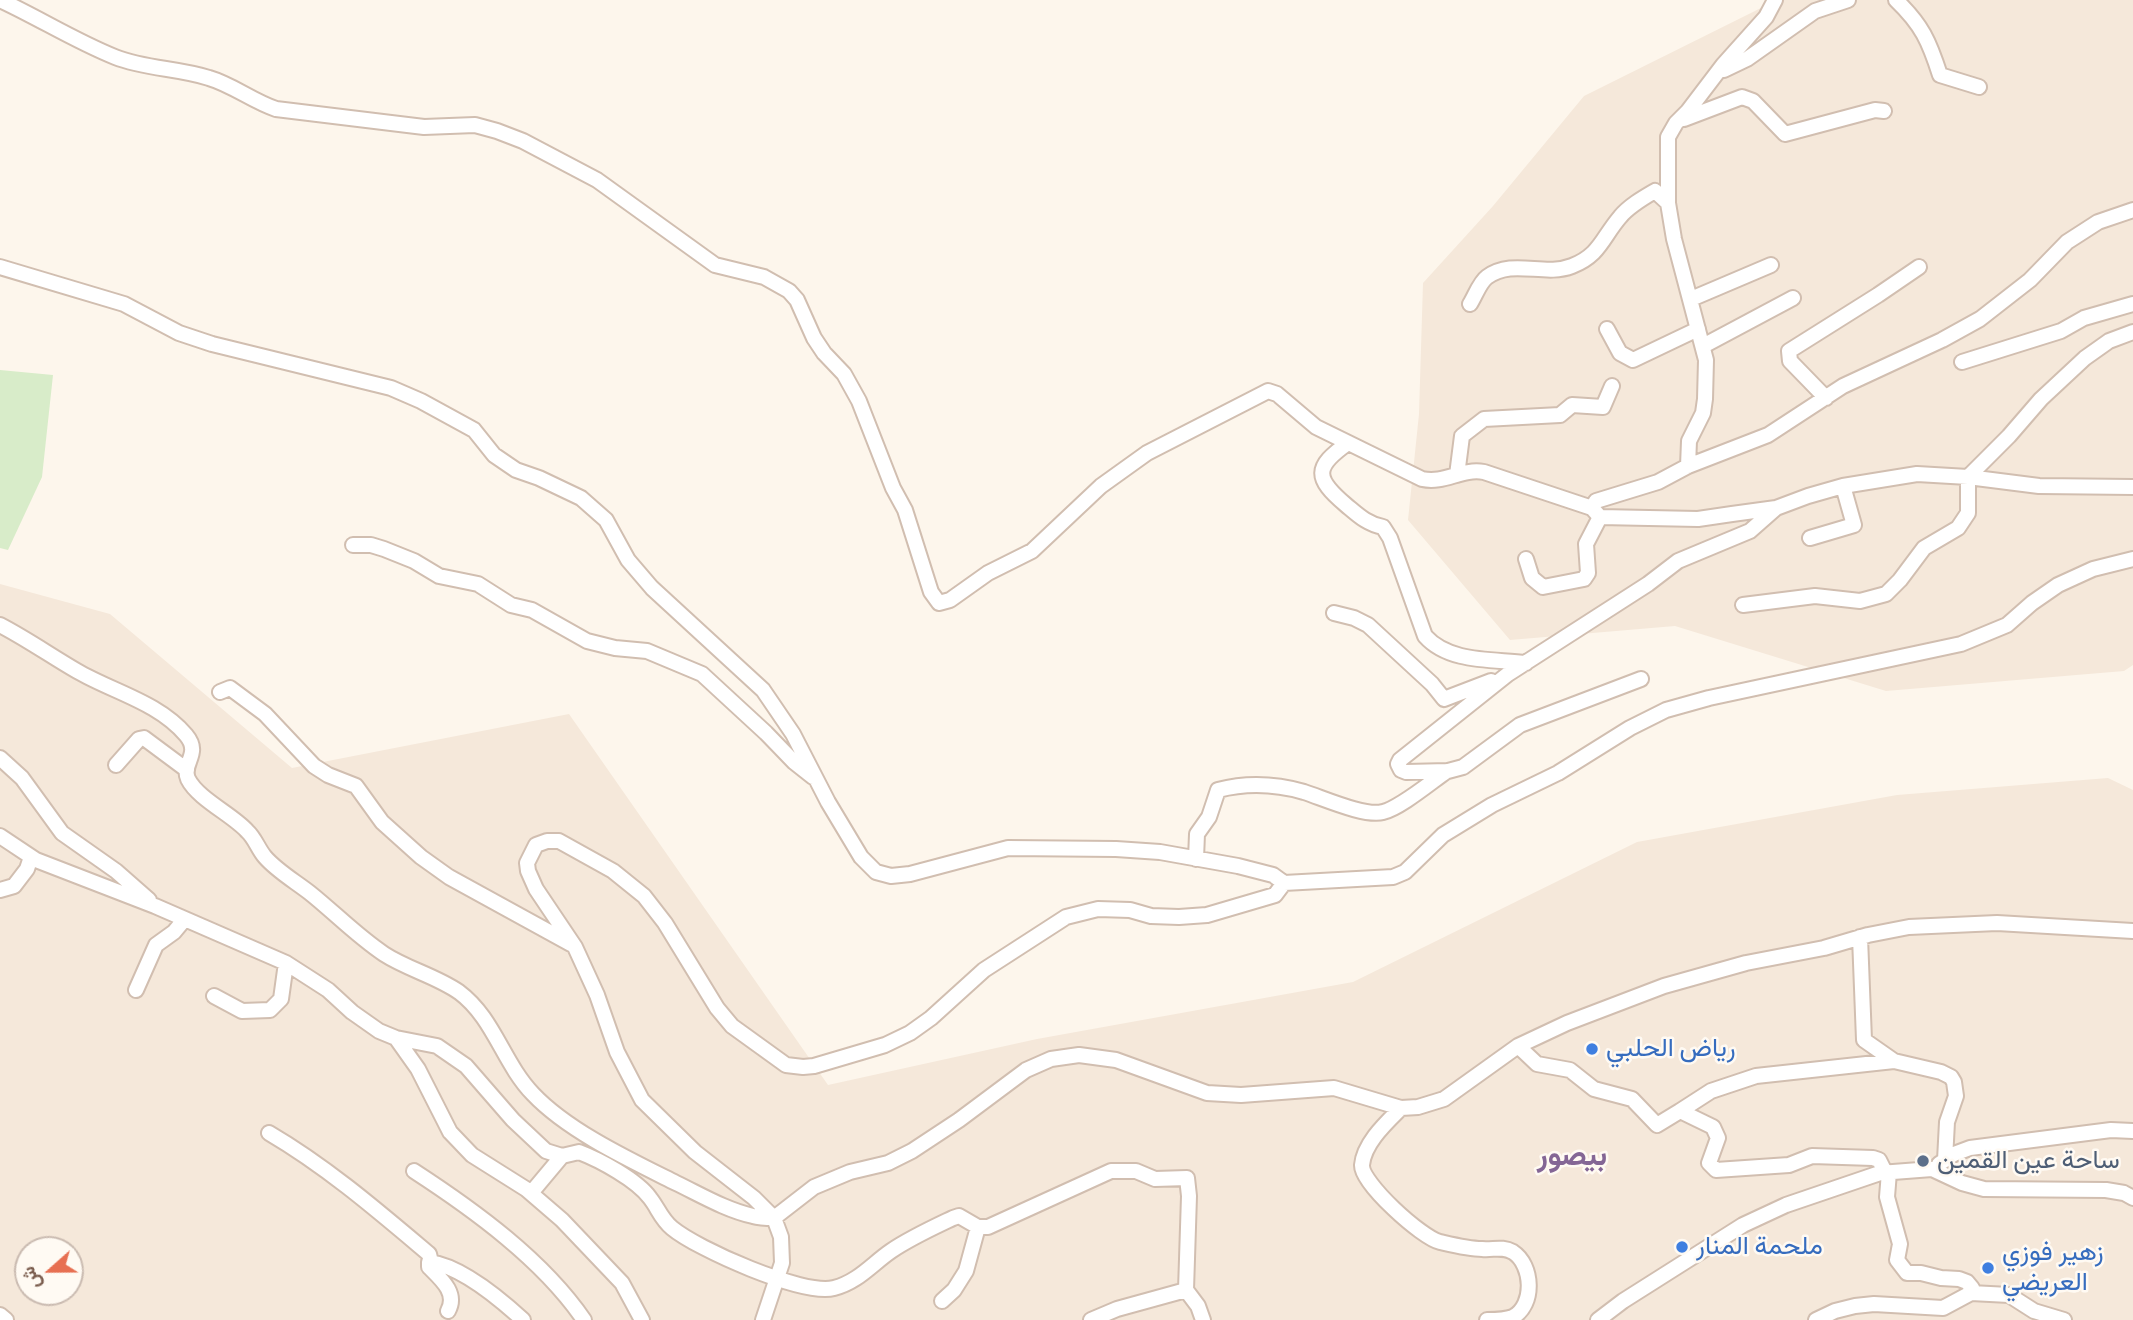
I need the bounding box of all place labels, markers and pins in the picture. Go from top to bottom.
place label: رياض الحلبي [1606,1033,1736,1065]
marker: رياض الحلبي [1584,1041,1600,1057]
place label: ساحة عين القمين [1937,1145,2120,1177]
marker: ساحة عين القمين [1915,1153,1931,1169]
place label: ملحمة المنار [1696,1231,1823,1263]
place label: زهير فوزي العريضي [2002,1237,2104,1298]
marker: ملحمة المنار [1674,1239,1690,1255]
marker: زهير فوزي العريضي [1980,1260,1996,1276]

